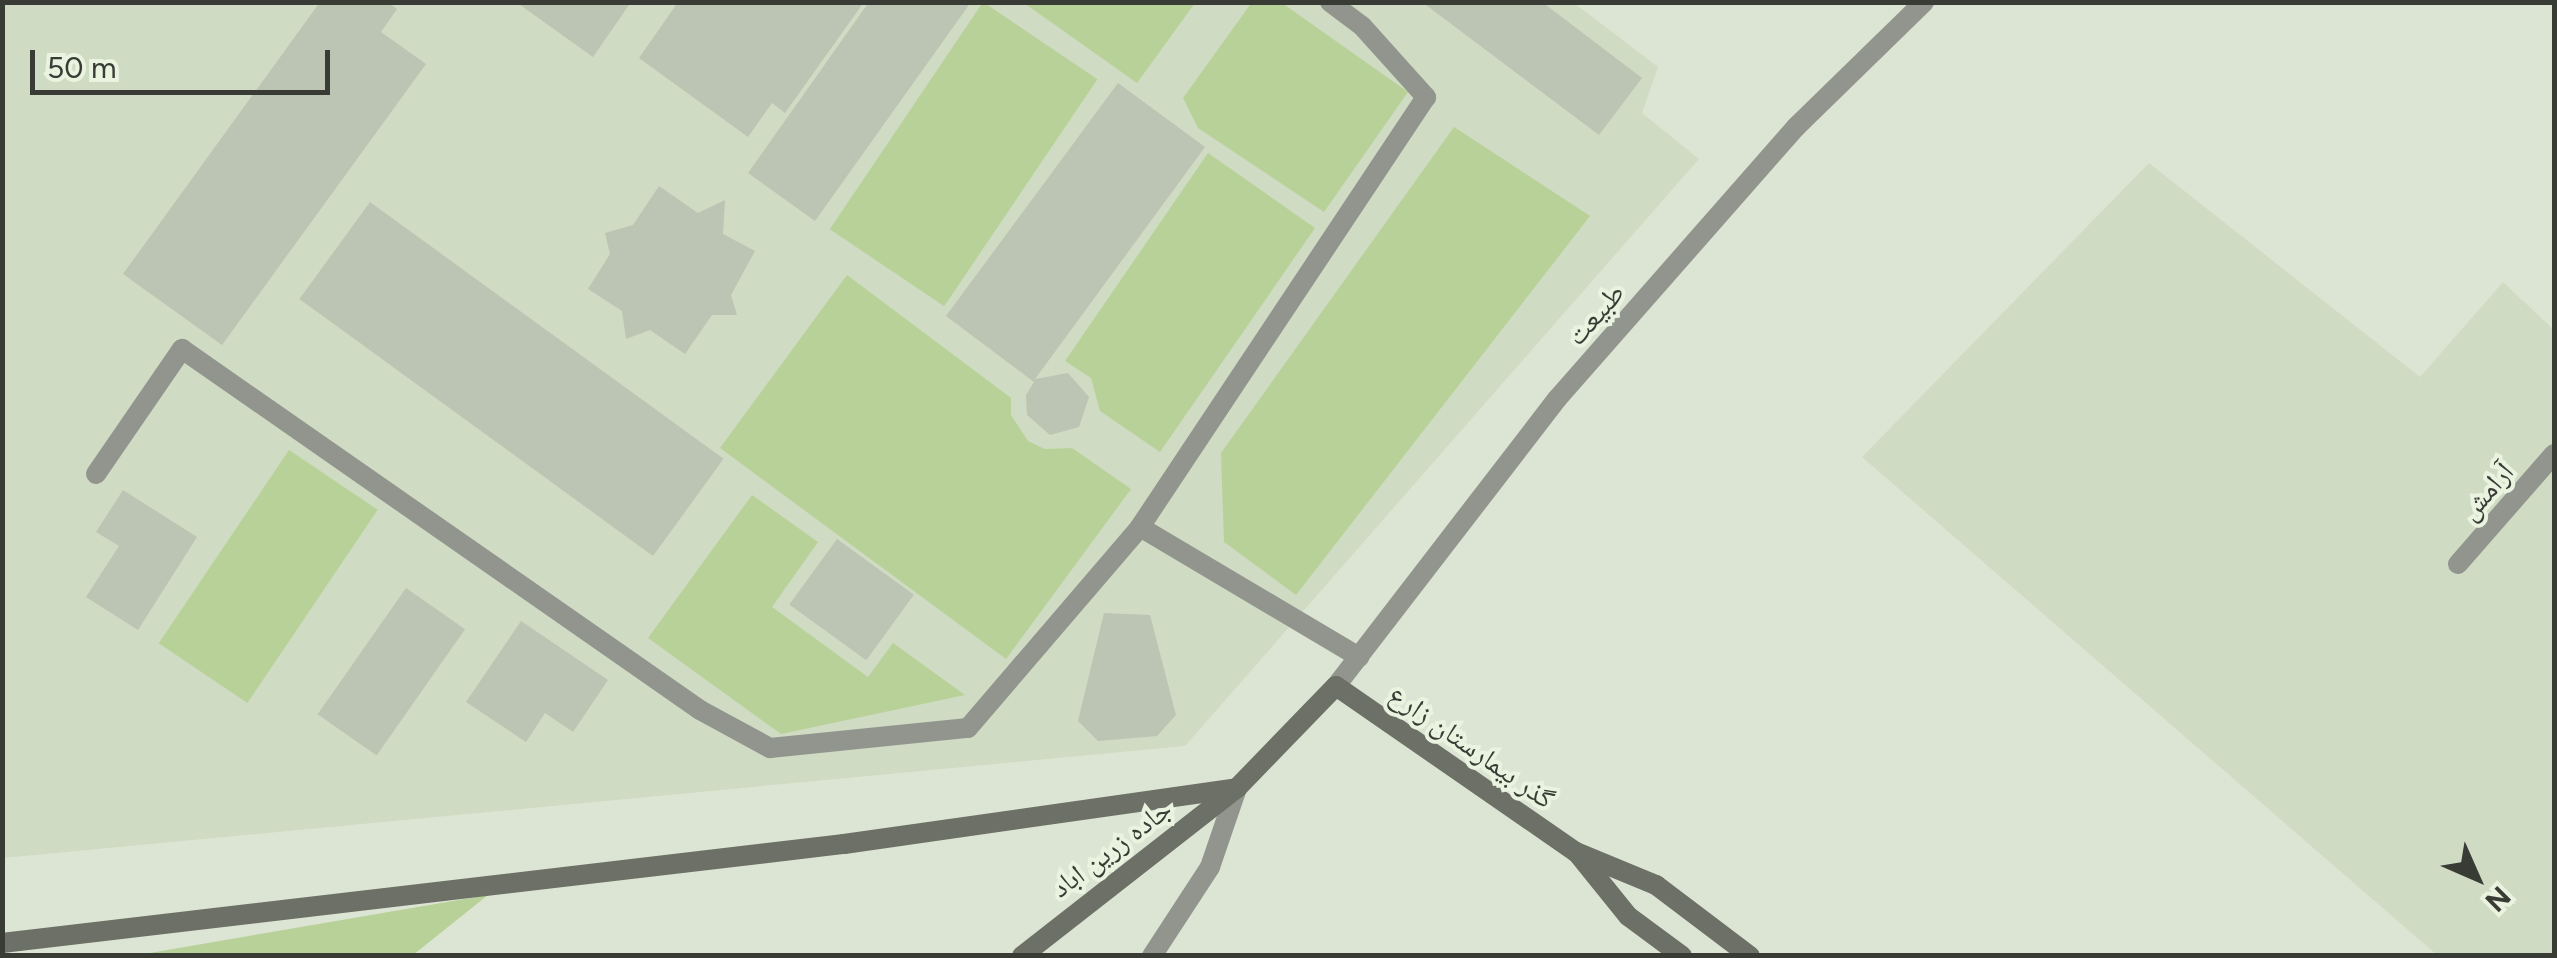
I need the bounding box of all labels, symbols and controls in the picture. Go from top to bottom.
scale bar [35,30,335,92]
text: 50 m [47,49,116,86]
street label: طبیعت [1559,276,1631,352]
street label: آرامش [2452,455,2520,527]
street label: گذر بیمارستان زارع [1383,677,1561,815]
street label: جاده زرین اباد [1044,792,1178,904]
north arrow [2427,828,2527,928]
text: N [2479,880,2518,919]

